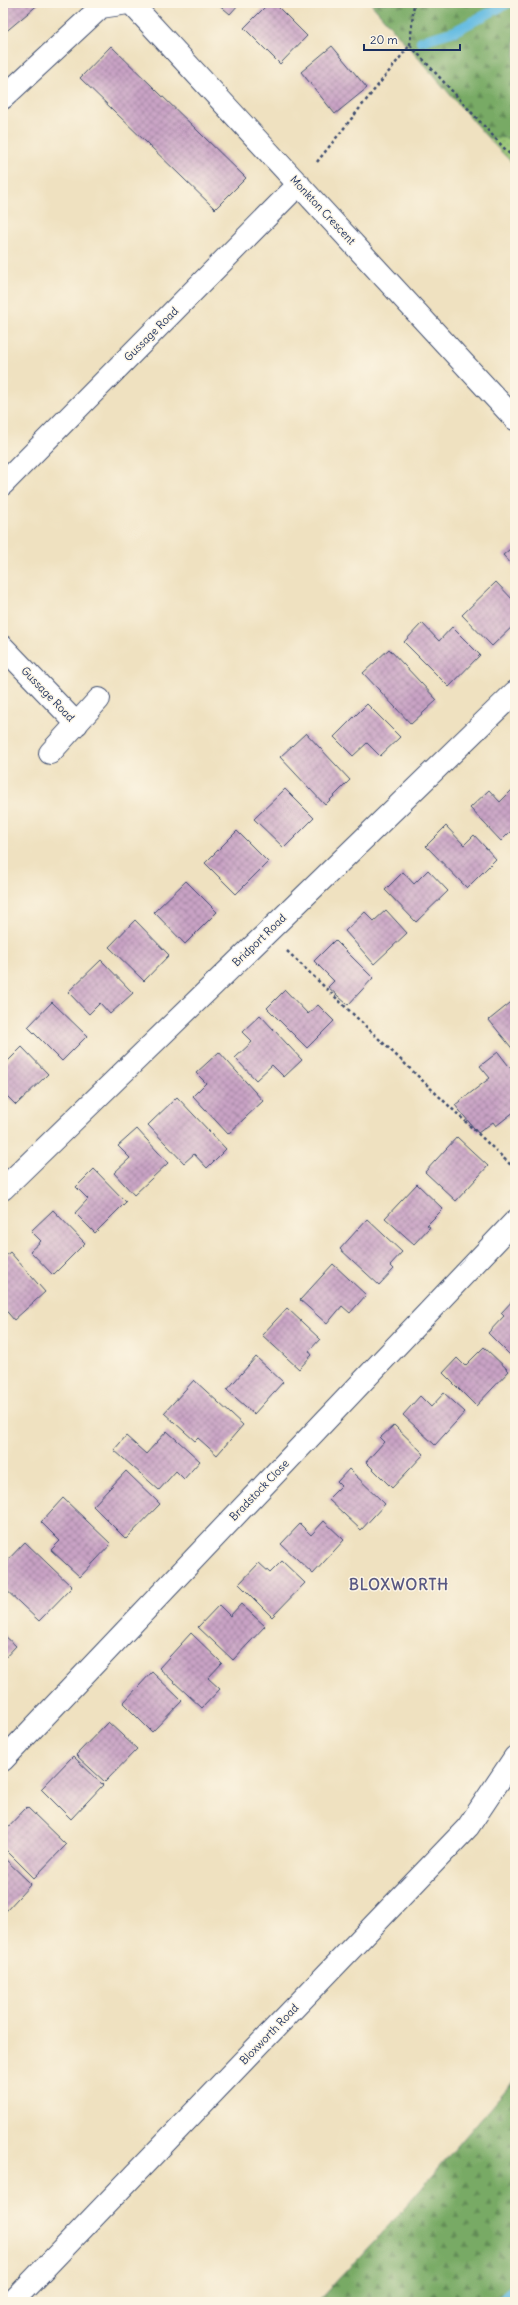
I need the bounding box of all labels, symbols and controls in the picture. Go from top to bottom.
scale bar [364,26,460,52]
text: 20 m [370,32,398,47]
street label: Monkton Crescent [287,173,359,248]
street label: Gussage Road [121,304,181,364]
street label: Gussage Road [18,664,78,725]
street label: Bridport Road [229,910,289,969]
street label: Bradstock Close [226,1456,292,1524]
district label: BLOXWORTH [349,1575,449,1594]
street label: Bloxworth Road [237,2000,302,2067]

